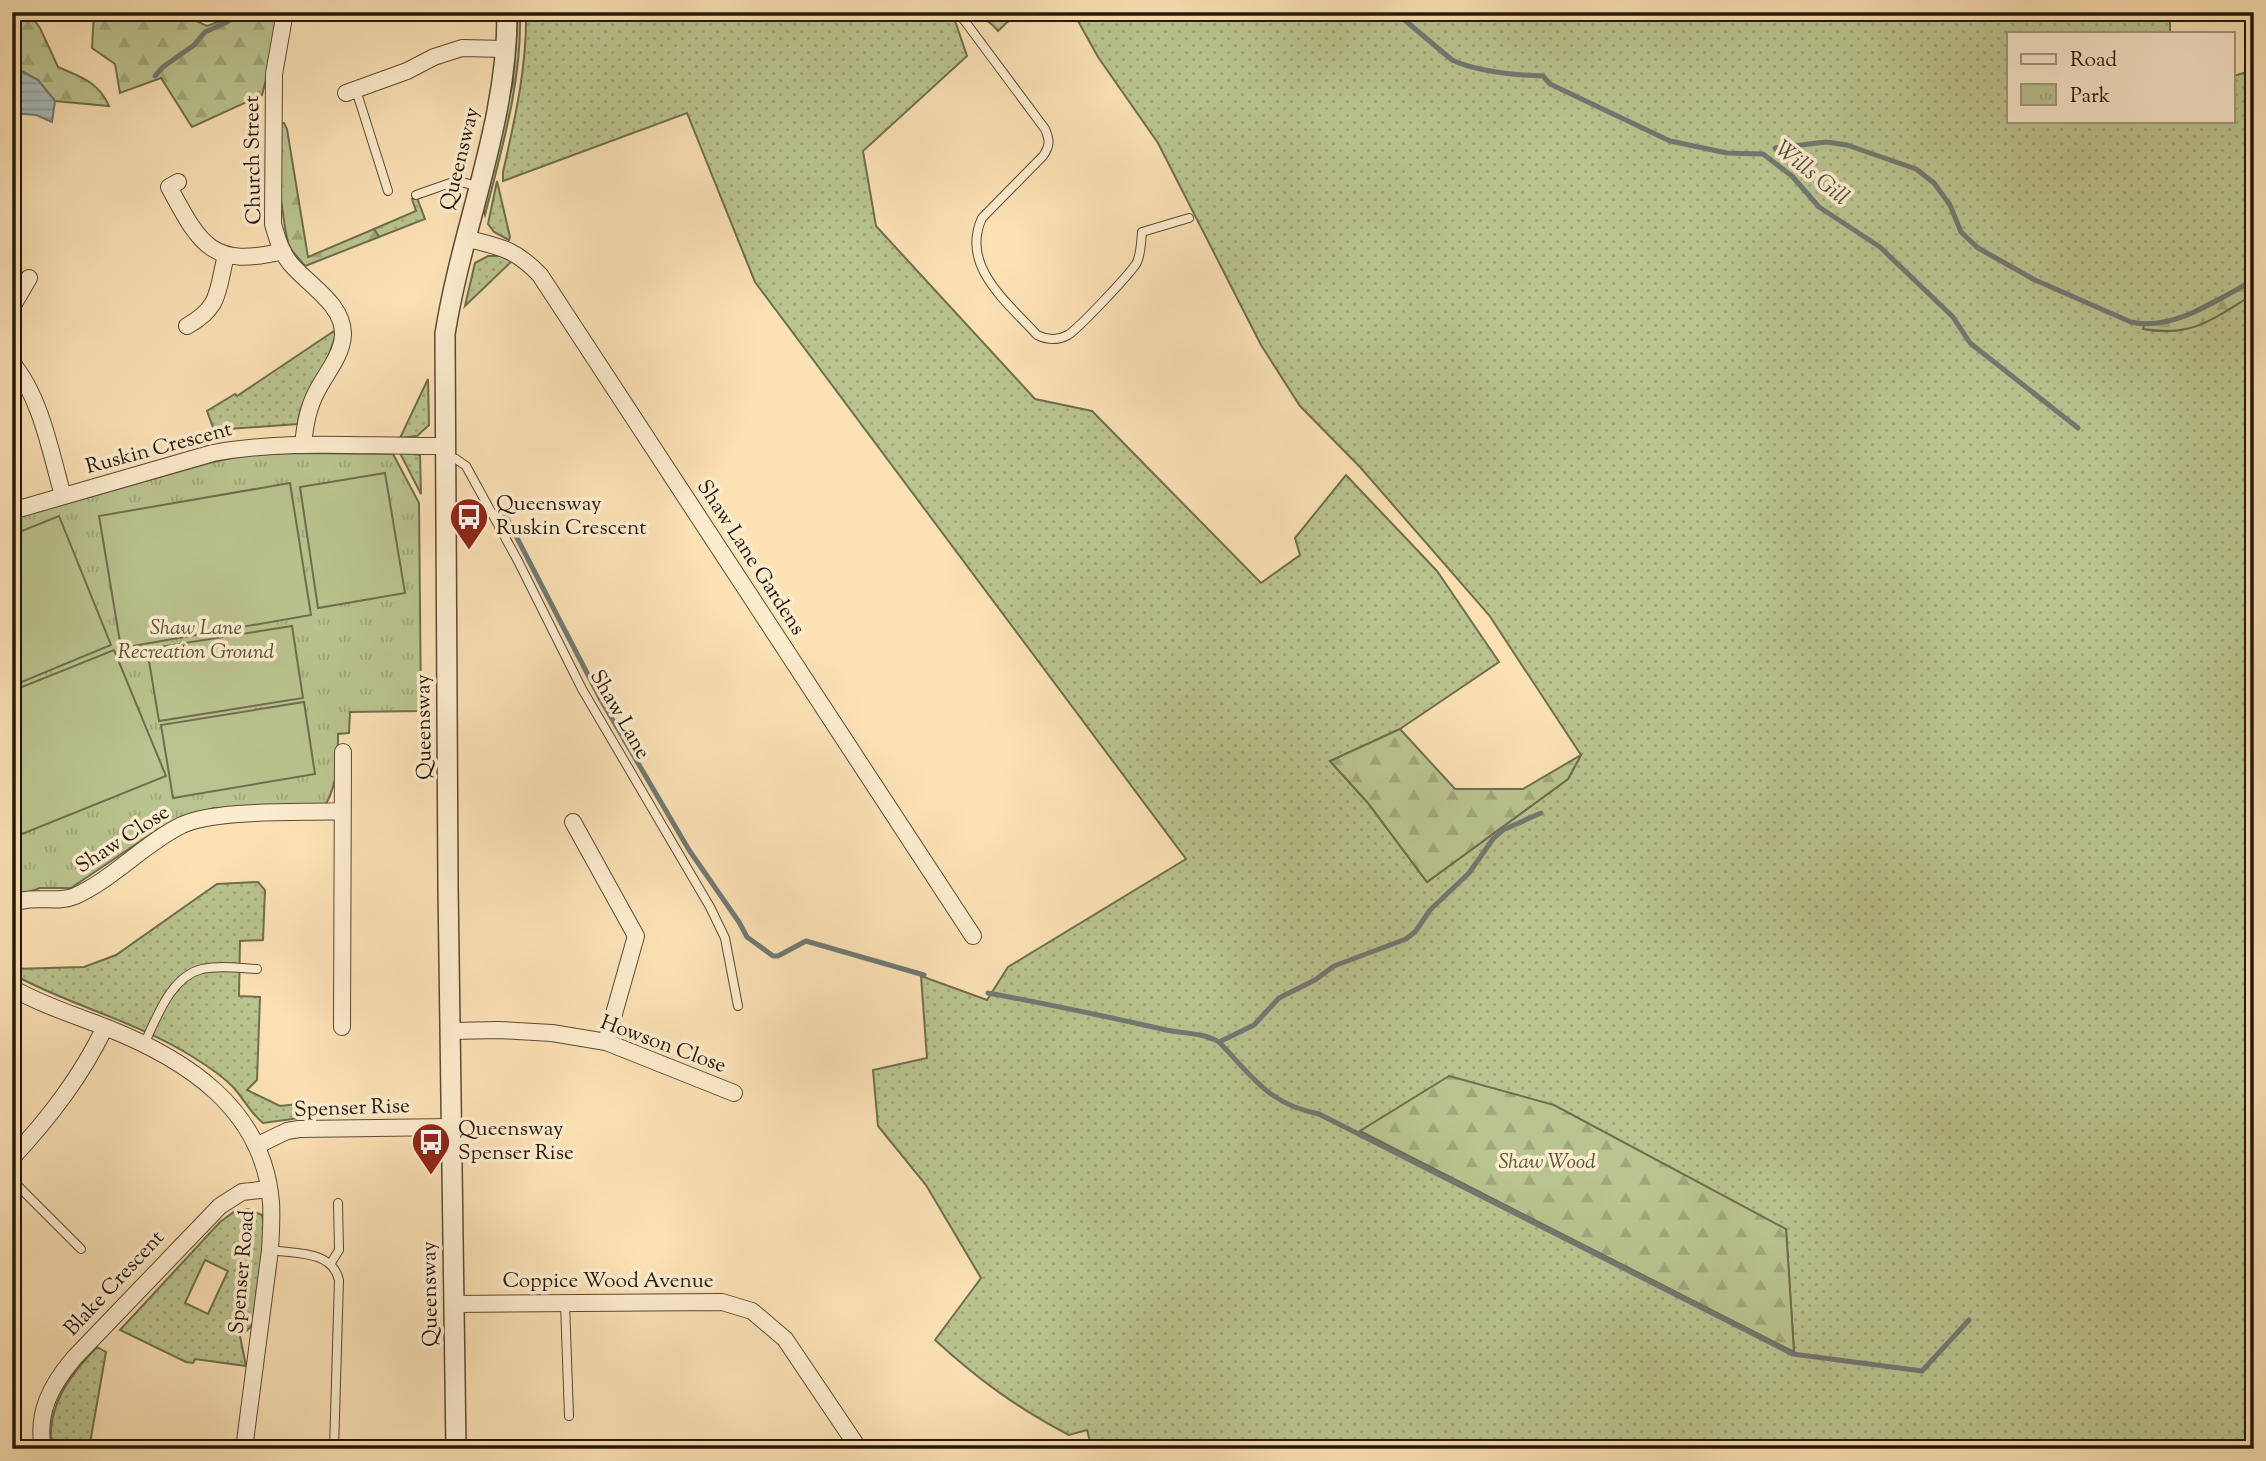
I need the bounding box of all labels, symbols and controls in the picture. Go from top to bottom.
legend [2007,32,2234,122]
text: Road [2070,46,2117,76]
text: Park [2070,82,2111,112]
street label: Church Street [238,95,270,225]
street label: Queensway [434,104,488,214]
water label: Wills Gill [1767,134,1855,214]
street label: Ruskin Crescent [83,415,235,483]
street label: Shaw Lane Gardens [688,474,812,642]
place label: Queensway Ruskin Crescent [496,490,646,544]
bus stop icon: Queensway Ruskin Crescent [448,496,490,551]
park label: Shaw Lane Recreation Ground [118,614,275,668]
street label: Shaw Lane [581,665,657,765]
street label: Queensway [409,673,441,780]
street label: Shaw Close [70,798,176,882]
street label: Howson Close [596,1008,730,1082]
street label: Spenser Rise [294,1092,410,1126]
place label: Queensway Spenser Rise [458,1115,574,1169]
bus stop icon: Queensway Spenser Rise [410,1121,452,1176]
park label: Shaw Wood [1498,1148,1596,1178]
street label: Spenser Road [223,1209,263,1335]
street label: Blake Crescent [58,1224,172,1344]
street label: Queensway [415,1240,447,1347]
street label: Coppice Wood Avenue [502,1267,714,1297]

